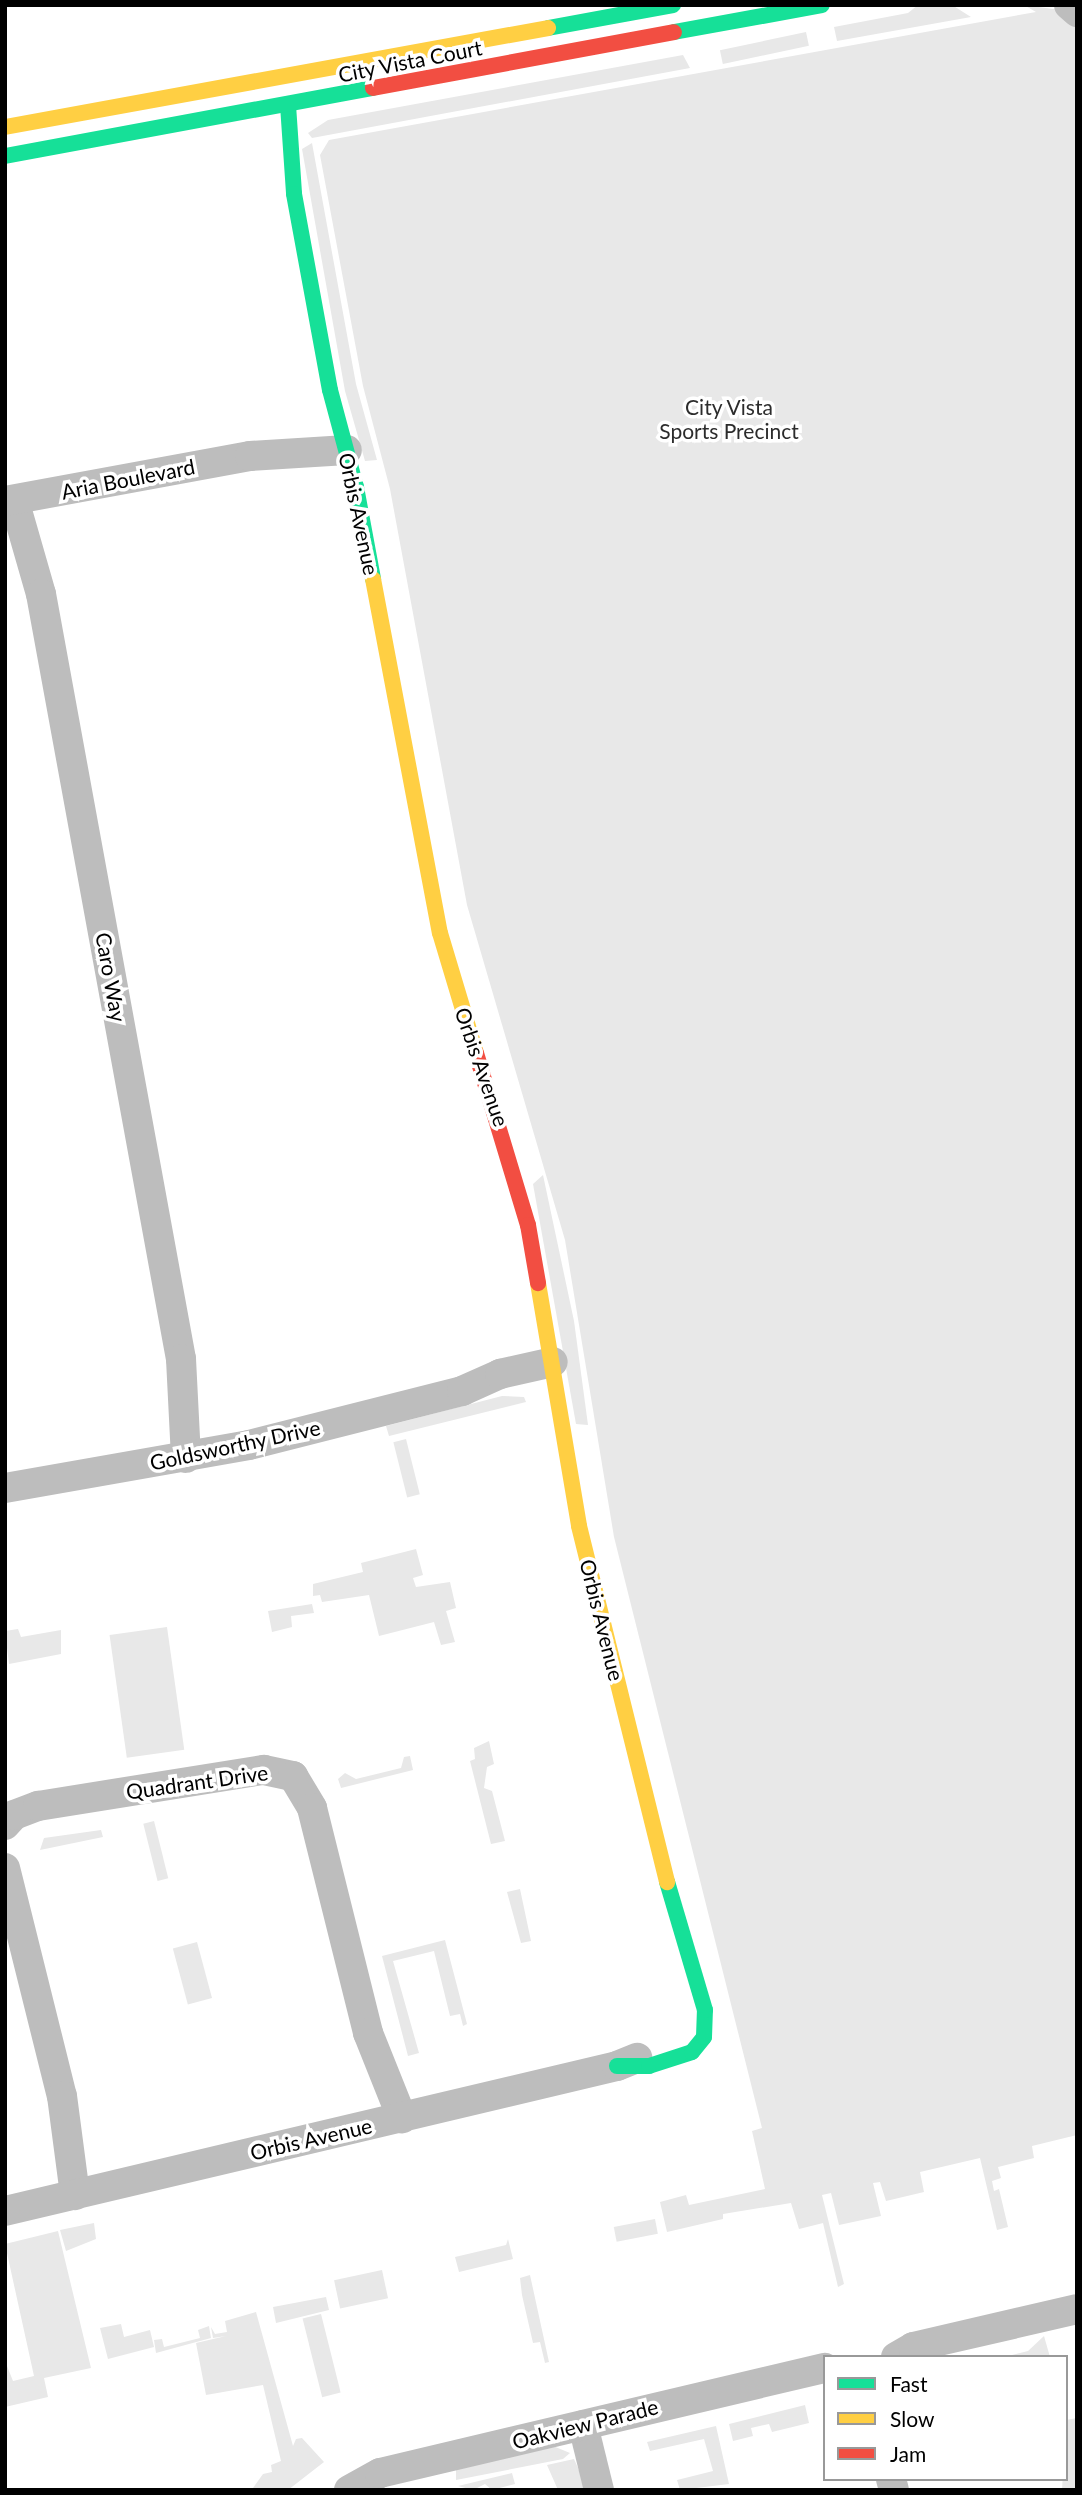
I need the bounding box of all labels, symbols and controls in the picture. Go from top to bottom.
street label: City Vista Court [335,35,485,87]
park label: City Vista Sports Precinct [659,394,799,444]
street label: Orbis Avenue [334,450,384,578]
street label: Aria Boulevard [59,454,197,504]
street label: Caro Way [91,930,131,1024]
street label: Orbis Avenue [450,1004,514,1130]
street label: Goldsworthy Drive [147,1415,323,1475]
street label: Orbis Avenue [575,1556,629,1684]
street label: Quadrant Drive [124,1760,270,1804]
street label: Orbis Avenue [247,2113,375,2165]
legend [823,2355,1068,2481]
text: Fast [890,2371,927,2396]
street label: Oakview Parade [509,2394,661,2454]
text: Slow [890,2406,934,2431]
text: Jam [890,2441,926,2466]

